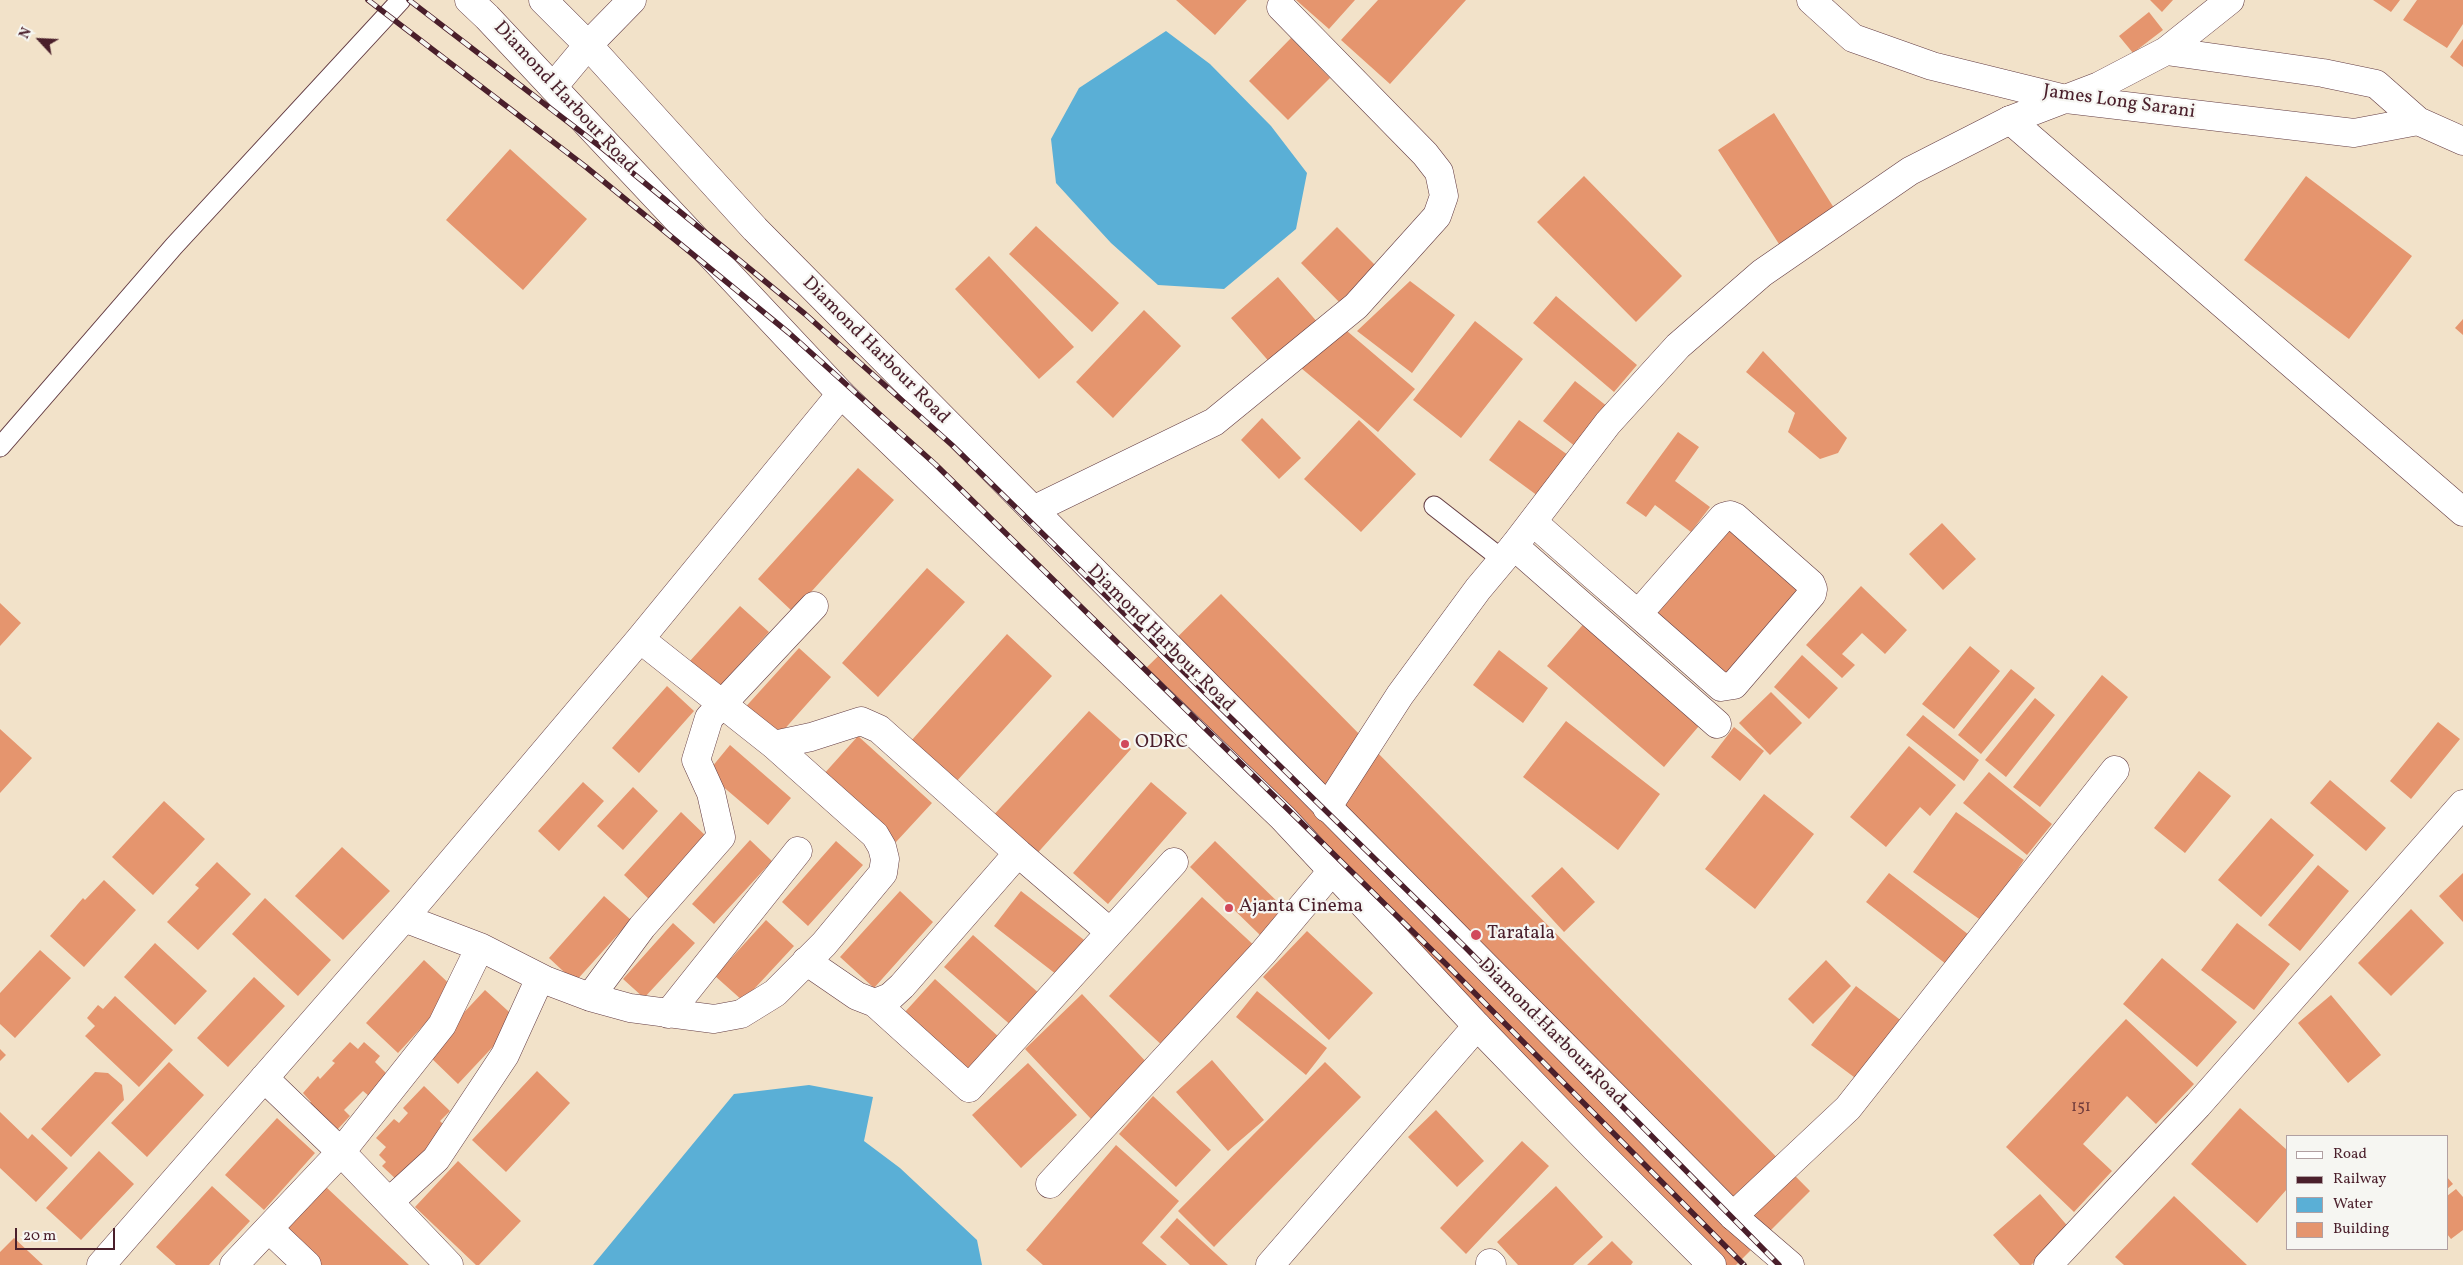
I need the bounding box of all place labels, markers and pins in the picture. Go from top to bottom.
place label: ODRC [1135,733,1188,755]
marker: ODRC [1119,738,1131,750]
place label: Ajanta Cinema [1239,897,1363,919]
marker: Ajanta Cinema [1223,902,1235,914]
place label: Taratala [1487,924,1555,946]
marker: Taratala [1469,928,1483,942]

